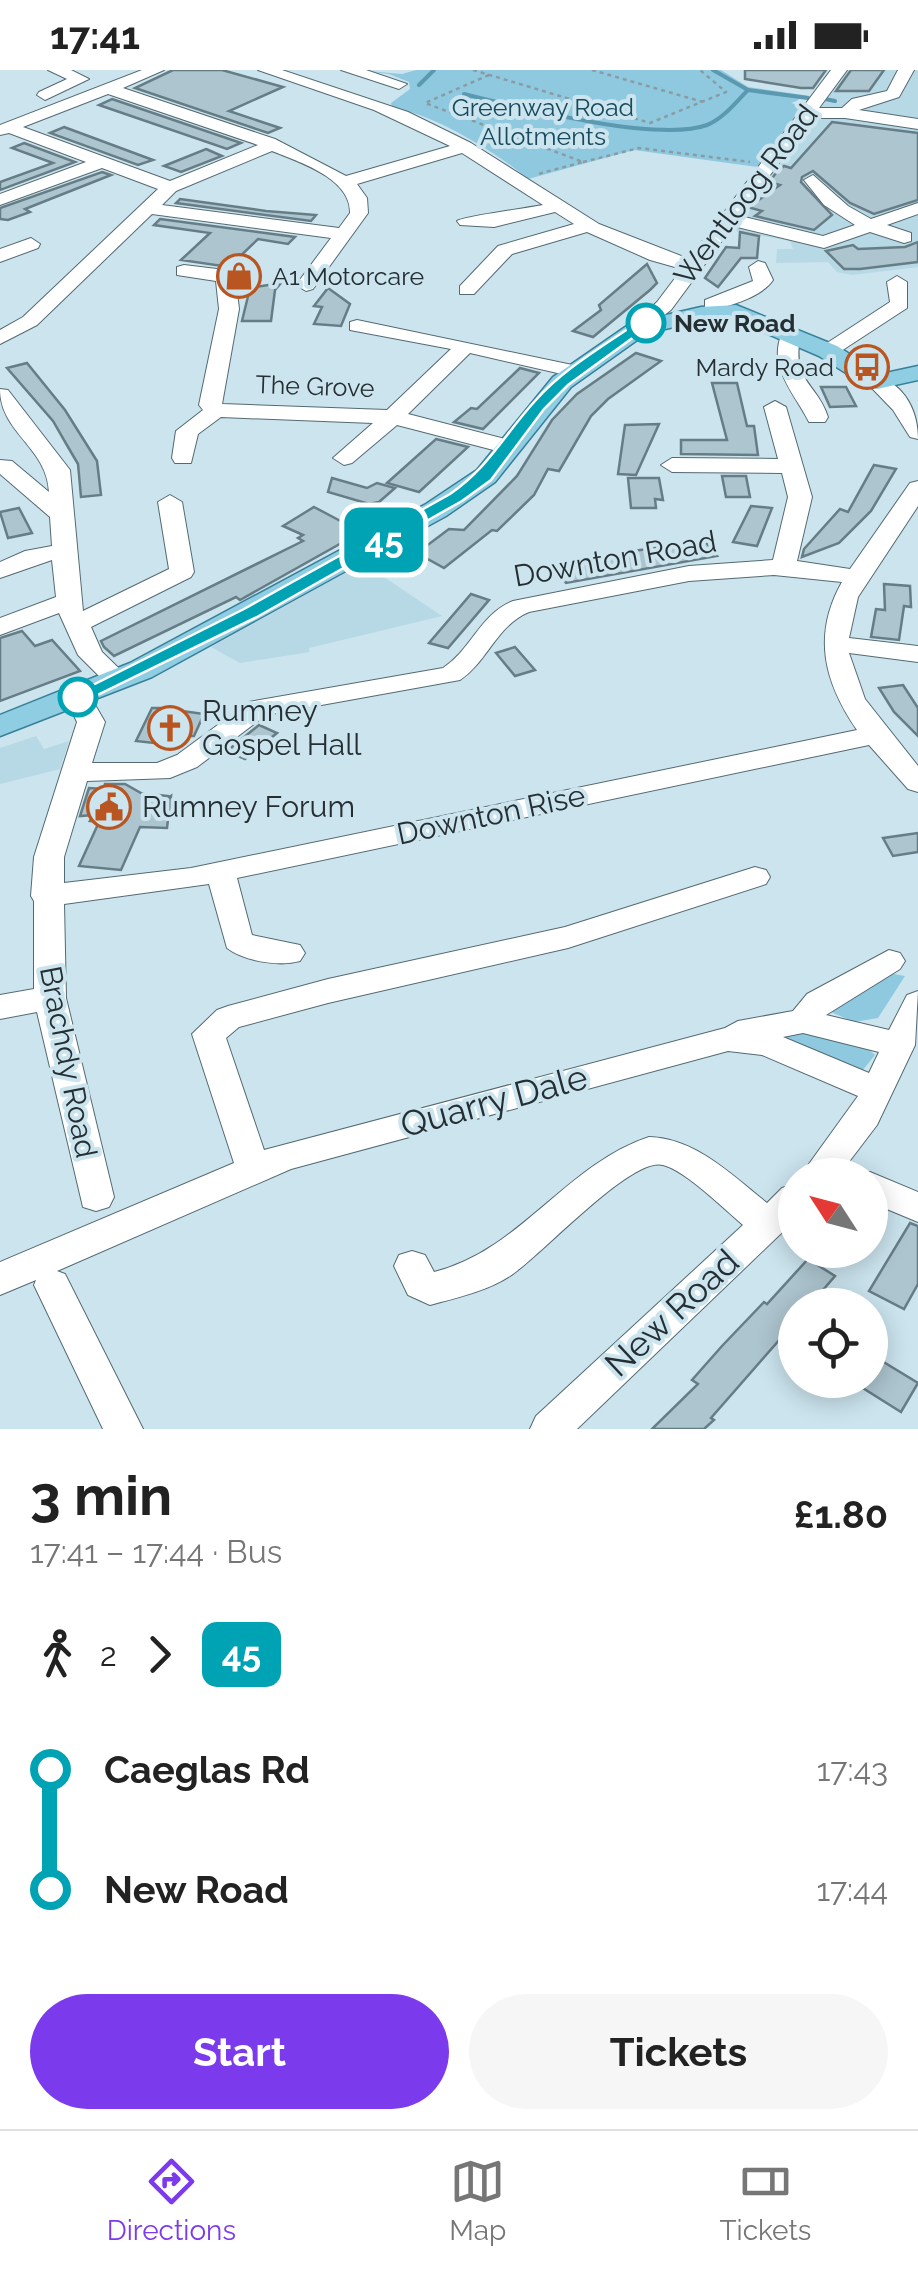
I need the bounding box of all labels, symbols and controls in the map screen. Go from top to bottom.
text: 17:41 [50,13,140,58]
park label: Greenway Road Allotments [452,92,634,151]
street label: Wentloog Road [667,98,825,292]
shop icon: A1 Motorcare [216,253,262,299]
place label: A1 Motorcare [272,261,424,291]
marker: New Road [627,304,665,342]
place label: New Road [674,308,796,338]
bus stop icon: Mardy Road [844,344,890,390]
place label: Mardy Road [695,352,834,382]
street label: The Grove [255,369,375,403]
line badge: 45 [339,508,429,572]
text: 45 [364,520,404,561]
street label: Downton Road [511,523,719,594]
unlabelled marker [59,678,97,716]
place label: Rumney Gospel Hall [202,693,362,762]
church icon: Rumney Gospel Hall [147,705,193,751]
street label: Downton Rise [394,778,588,852]
public building icon: Rumney Forum [86,784,132,830]
place label: Rumney Forum [142,789,355,824]
street label: Brachdy Road [33,963,104,1161]
street label: Quarry Dale [396,1056,592,1145]
north arrow [778,1158,888,1268]
map controls [778,1158,888,1398]
street label: New Road [597,1241,747,1385]
button: locate [778,1288,888,1398]
text: 3 min [30,1463,172,1528]
text: £1.80 [794,1492,888,1537]
text: 17:41 – 17:44 · Bus [30,1533,282,1570]
icon: walk [30,1627,85,1682]
icon: forward [132,1627,187,1682]
text: 45 [222,1634,261,1675]
text: 2 [100,1636,117,1673]
text: Caeglas Rd [104,1747,310,1792]
text: 17:43 [817,1751,888,1788]
text: New Road [104,1867,289,1912]
text: 17:44 [816,1871,888,1908]
button: Start [30,1994,449,2109]
button: Tickets [469,1994,888,2109]
tab: Directions [107,2154,236,2247]
tab: Map [449,2154,506,2247]
tab: Tickets [719,2154,811,2247]

